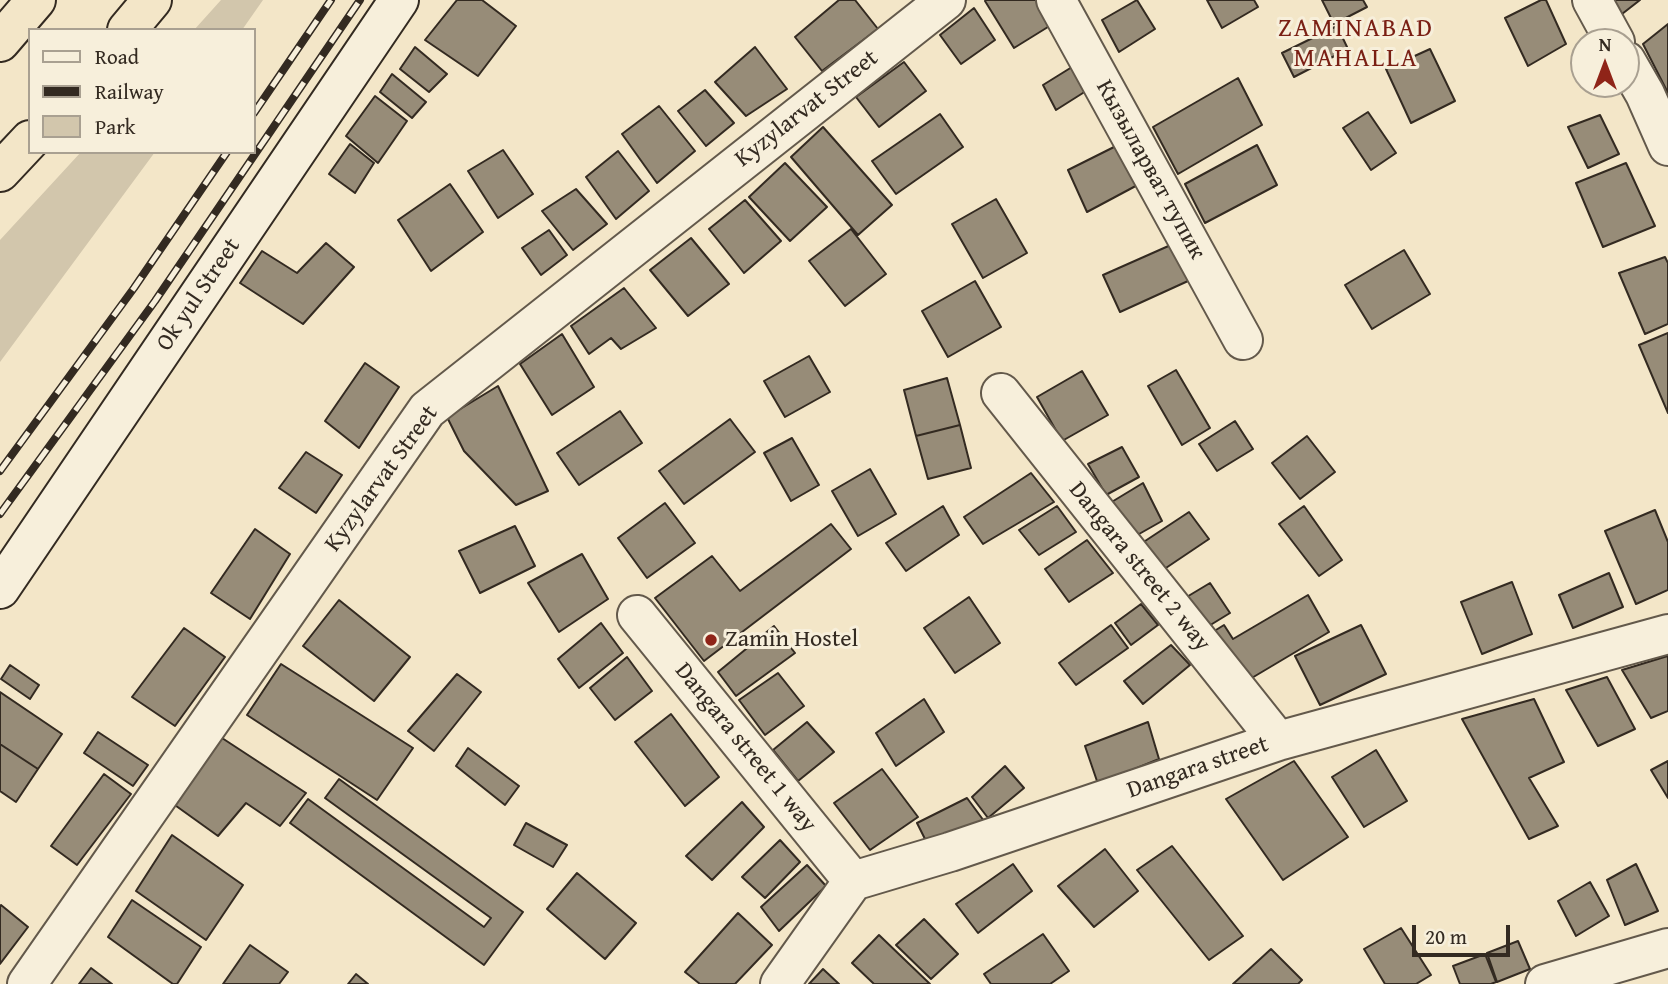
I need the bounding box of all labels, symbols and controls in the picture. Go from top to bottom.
district label: ZAMINABAD MAHALLA [1279,13,1433,74]
legend [28,28,256,154]
north arrow [1570,28,1640,98]
text: N [1599,30,1611,58]
text: Road [95,41,139,72]
street label: Kyzylarvat Street [730,44,884,174]
street label: Кызыларват тупик [1089,75,1211,265]
text: Railway [95,76,164,107]
text: Park [95,111,136,142]
street label: Ok yul Street [151,233,247,357]
street label: Kyzylarvat Street [319,400,445,558]
street label: Dangara street 2 way [1062,476,1216,658]
place label: Zamin Hostel [725,626,858,654]
marker: Zamin Hostel [703,632,719,648]
street label: Dangara street 1 way [668,657,822,839]
street label: Dangara street [1124,730,1272,806]
scale bar [1416,911,1514,955]
text: 20 m [1425,921,1467,952]

